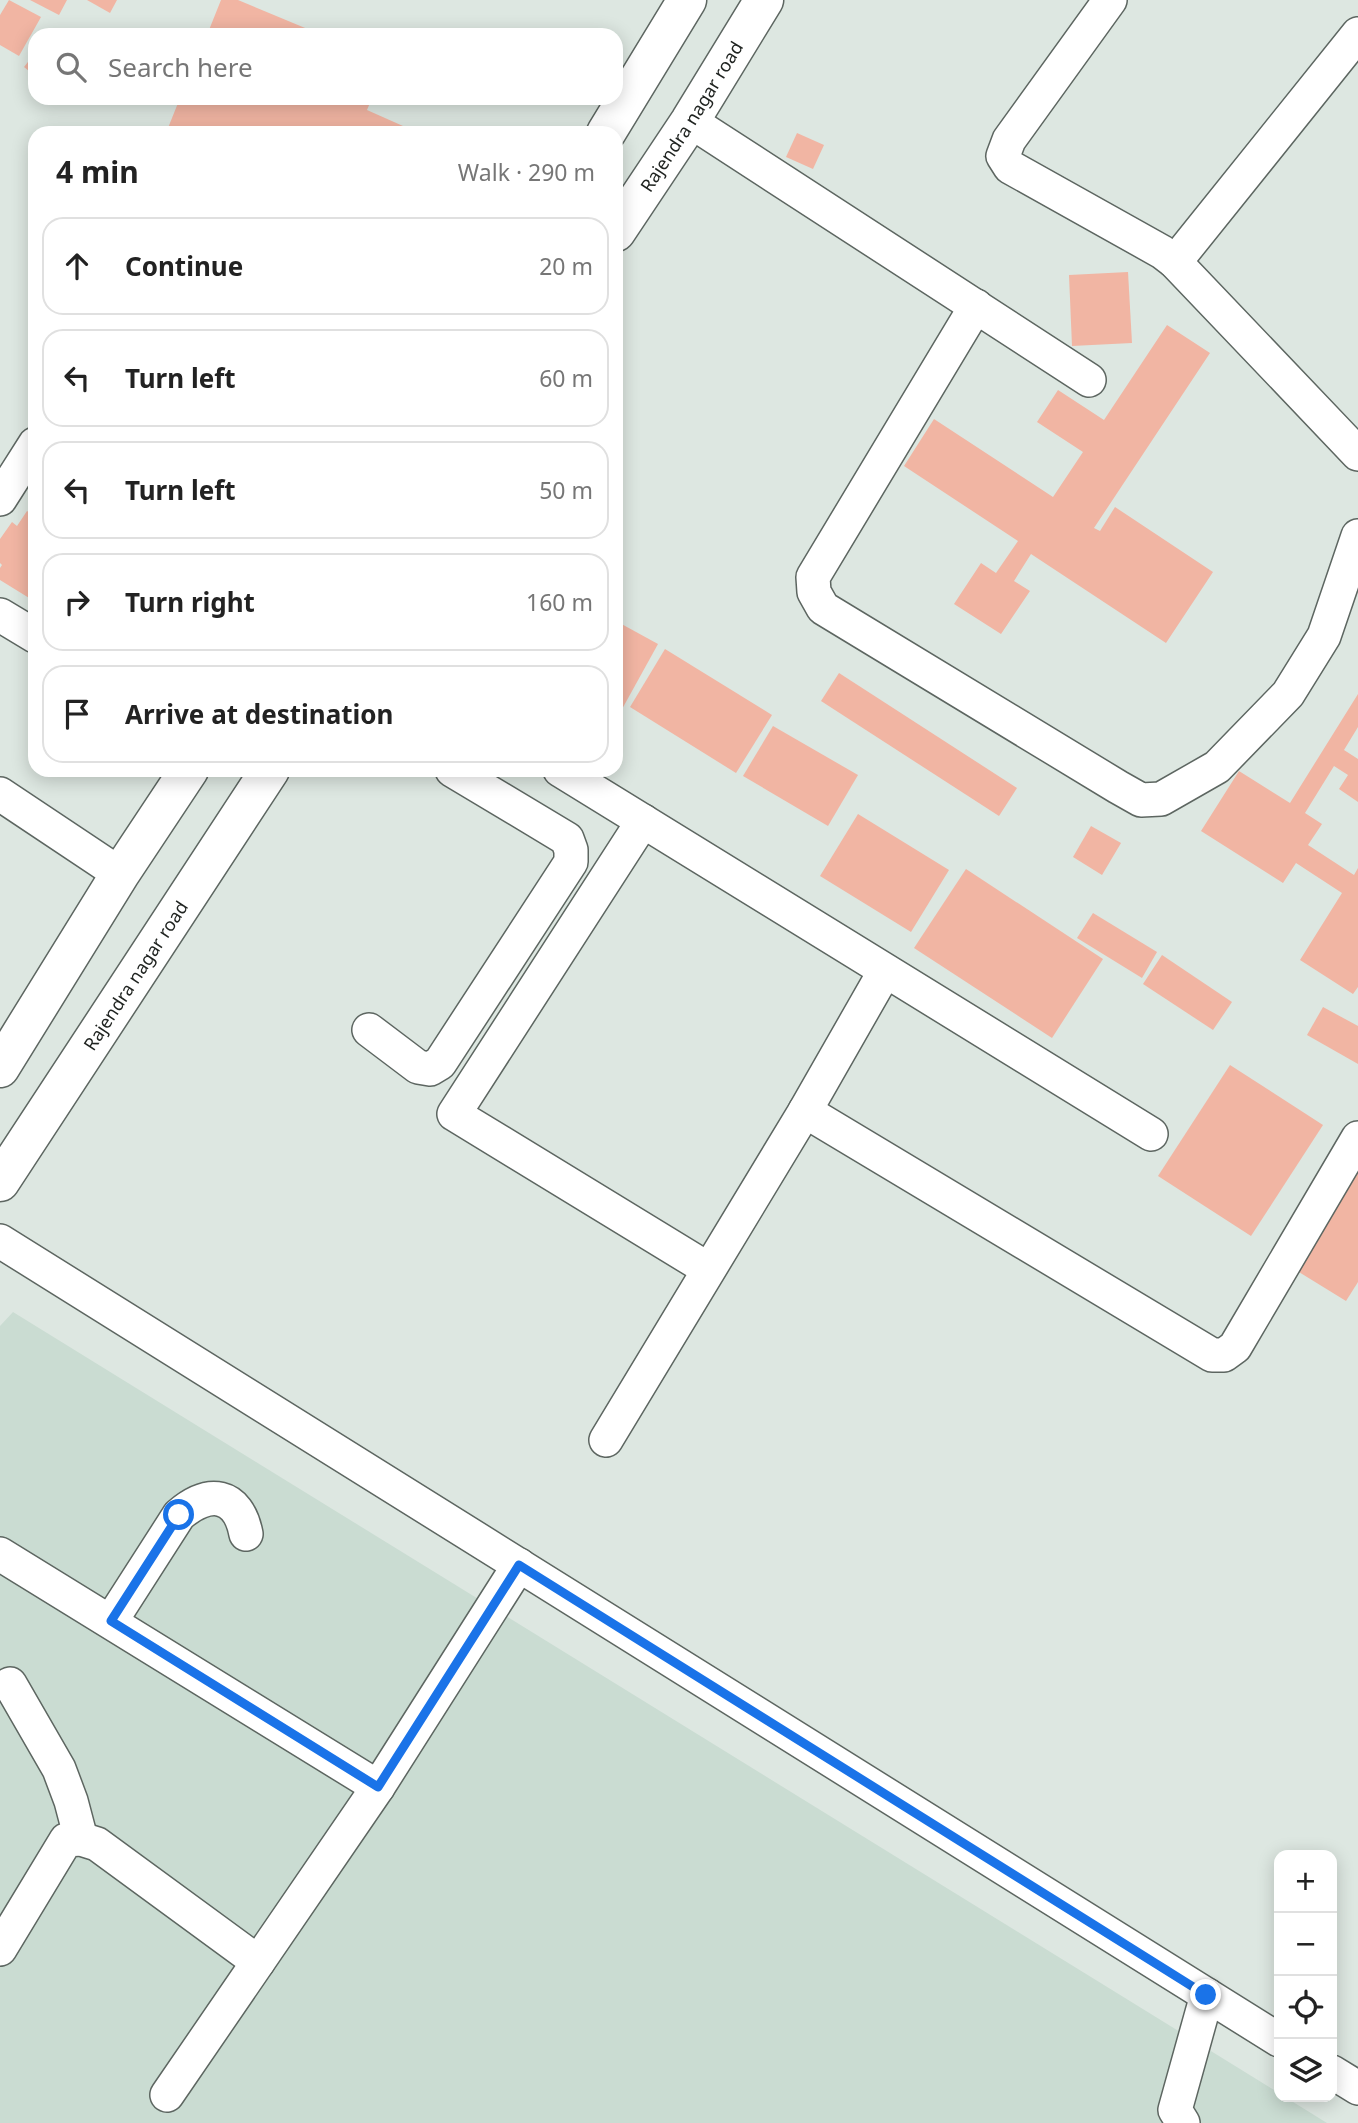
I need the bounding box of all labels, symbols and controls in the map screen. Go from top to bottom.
search box [28,28,623,105]
street label: Rajendra nagar road [634,37,748,196]
icon: search [52,48,90,86]
text: Search here [108,49,253,85]
text: 4 min [56,151,139,192]
text: Walk · 290 m [458,156,595,188]
icon: ahead [58,247,96,285]
text: Continue [125,248,243,284]
text: 20 m [539,250,593,282]
icon: left [58,359,96,397]
text: Turn left [125,360,236,396]
text: 60 m [539,362,593,394]
icon: left [58,471,96,509]
text: Turn left [125,472,236,508]
text: 50 m [539,474,593,506]
icon: right [58,583,96,621]
text: Turn right [125,584,255,620]
text: 160 m [526,586,593,618]
icon: arrive [58,695,96,733]
text: Arrive at destination [125,696,394,732]
street label: Rajendra nagar road [78,896,193,1055]
route start [163,1499,194,1530]
map controls [1274,1850,1337,2102]
button: + [1274,1850,1337,1913]
button: − [1274,1913,1337,1976]
button: locate [1274,1976,1337,2039]
route end [1190,1979,1221,2010]
button: layers [1274,2039,1337,2102]

